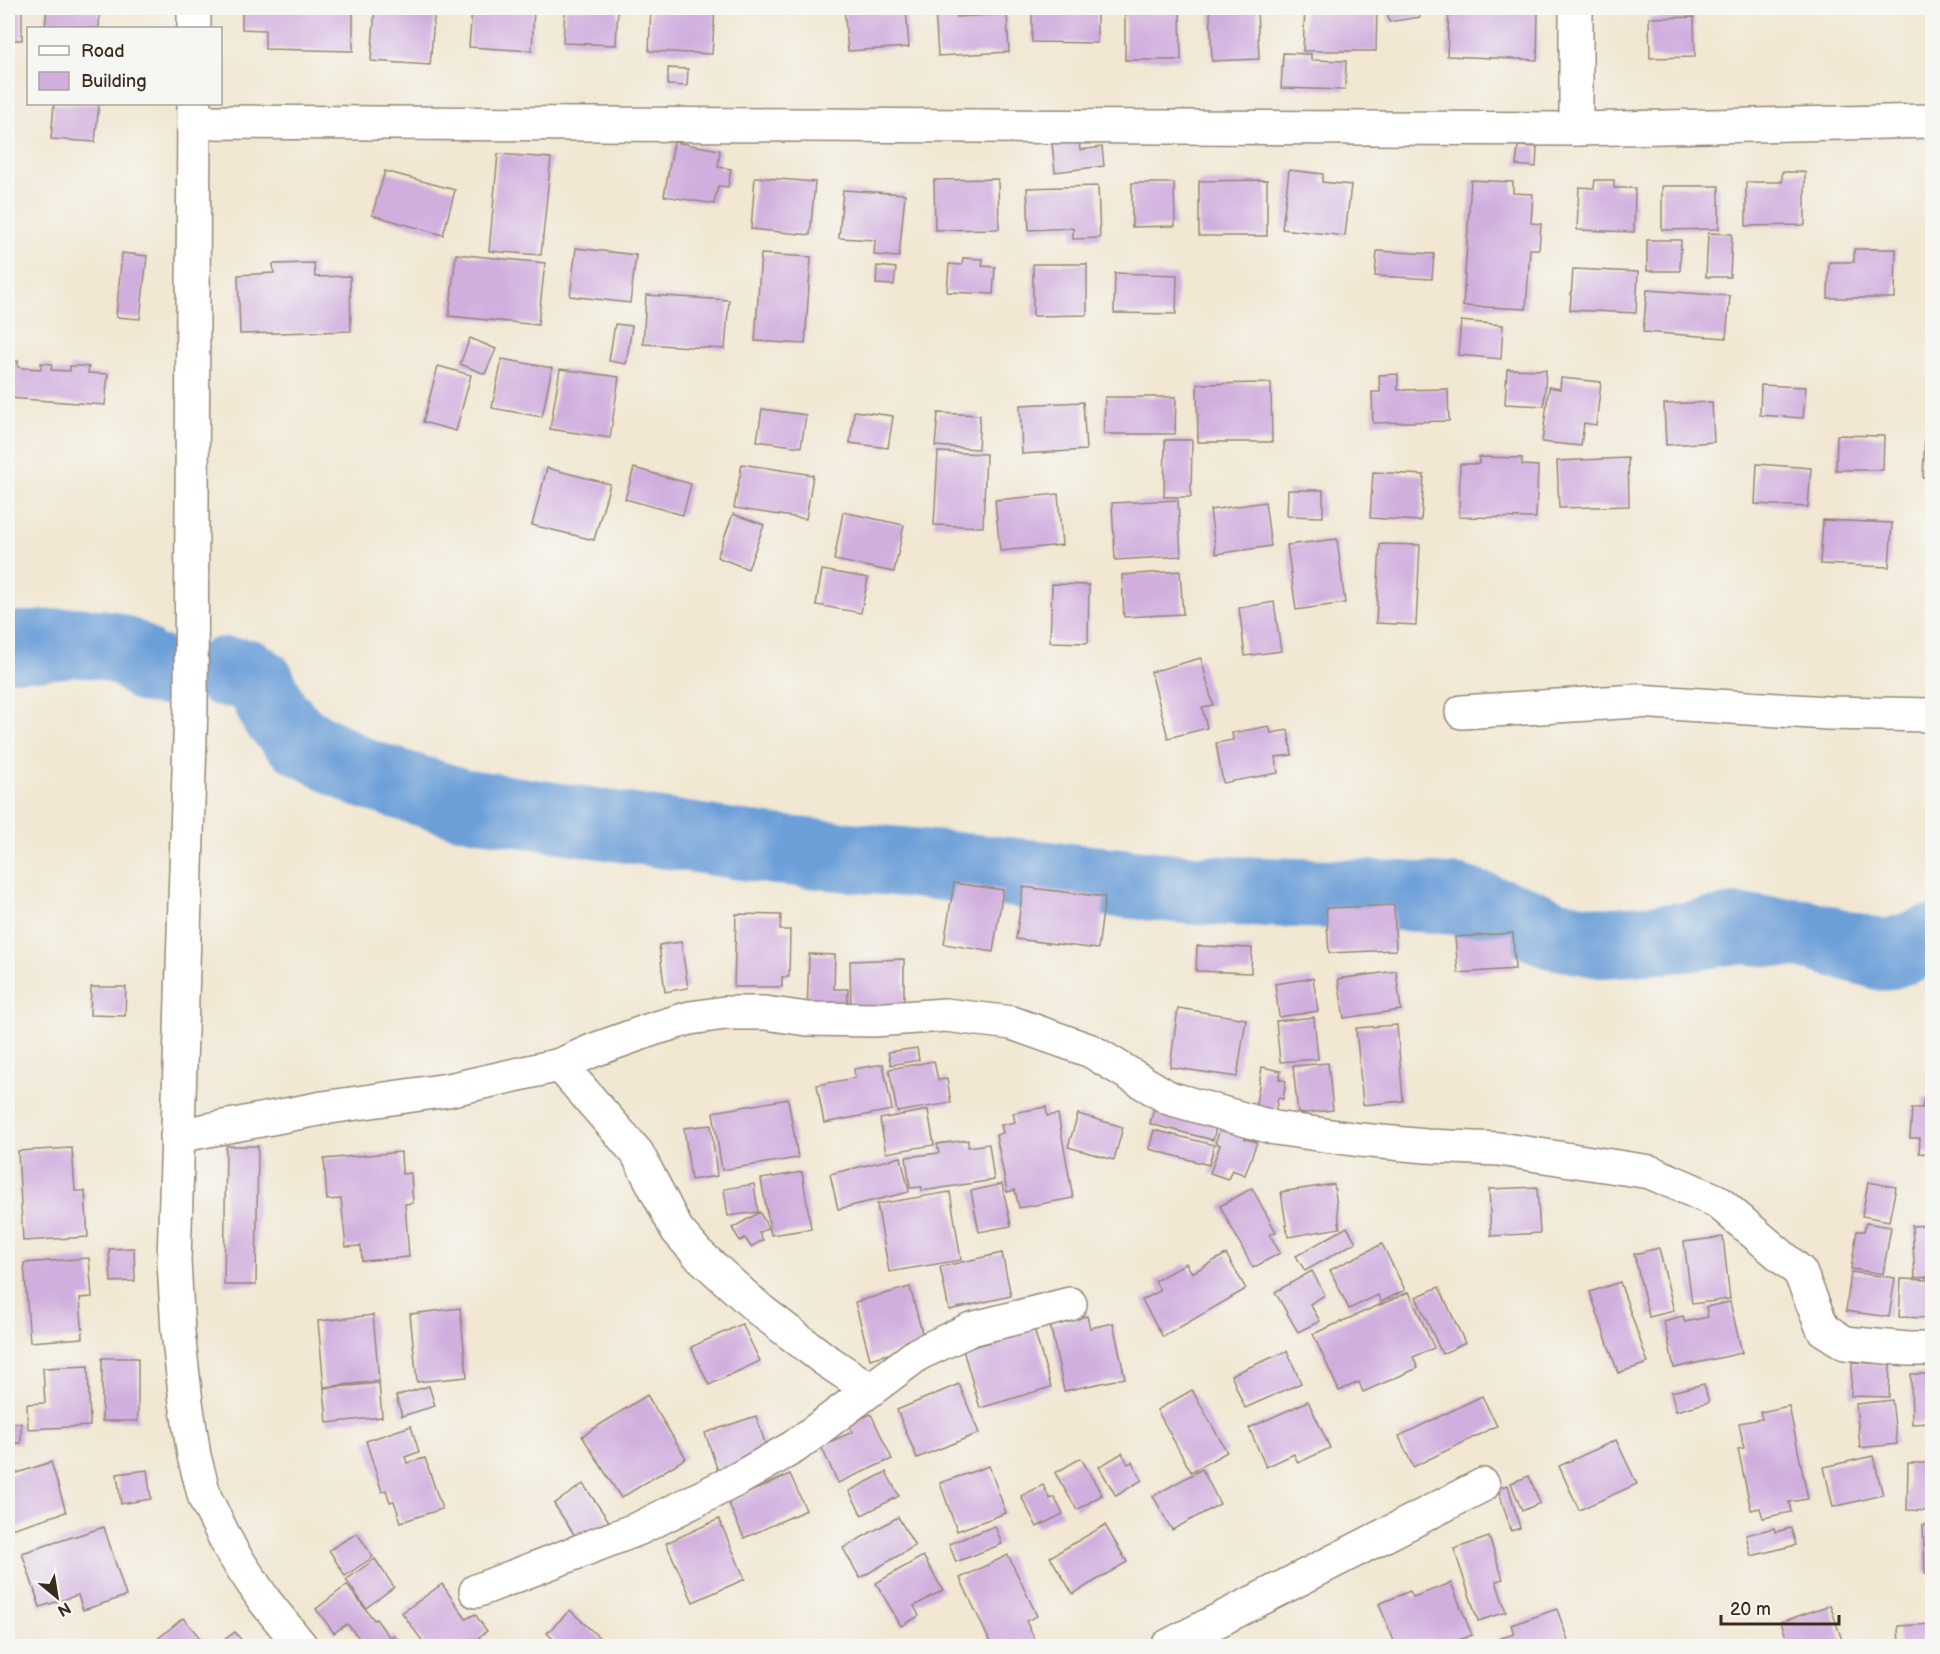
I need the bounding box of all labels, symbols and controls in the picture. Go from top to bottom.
legend [27,27,222,105]
text: Road [81,41,125,62]
text: Building [81,71,147,92]
north arrow [27,1567,87,1627]
scale bar [1721,1588,1840,1626]
text: N [54,1597,74,1620]
text: 20 m [1730,1599,1771,1620]

